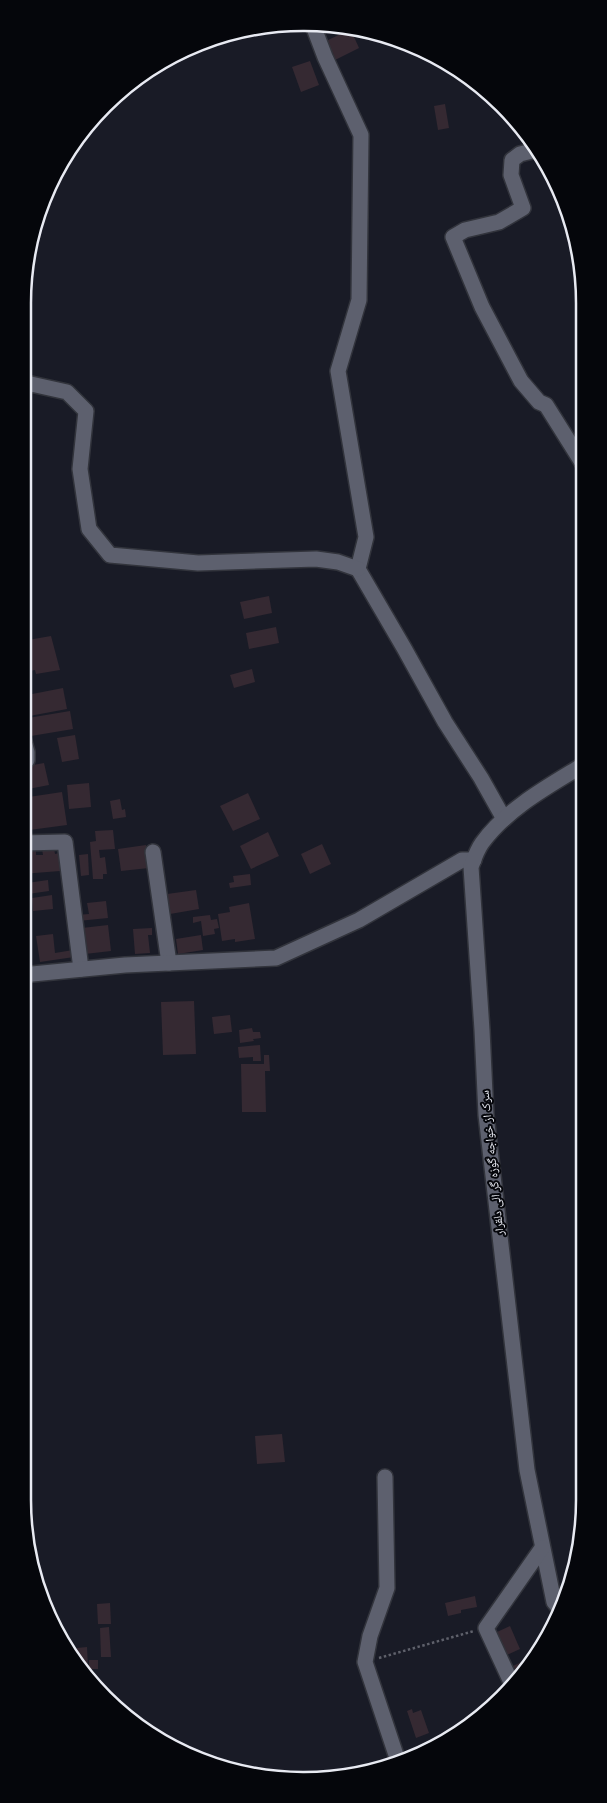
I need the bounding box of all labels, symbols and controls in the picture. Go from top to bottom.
street label: سرک از خواجه گوزه گر الی دلقرار [477,1089,507,1237]

